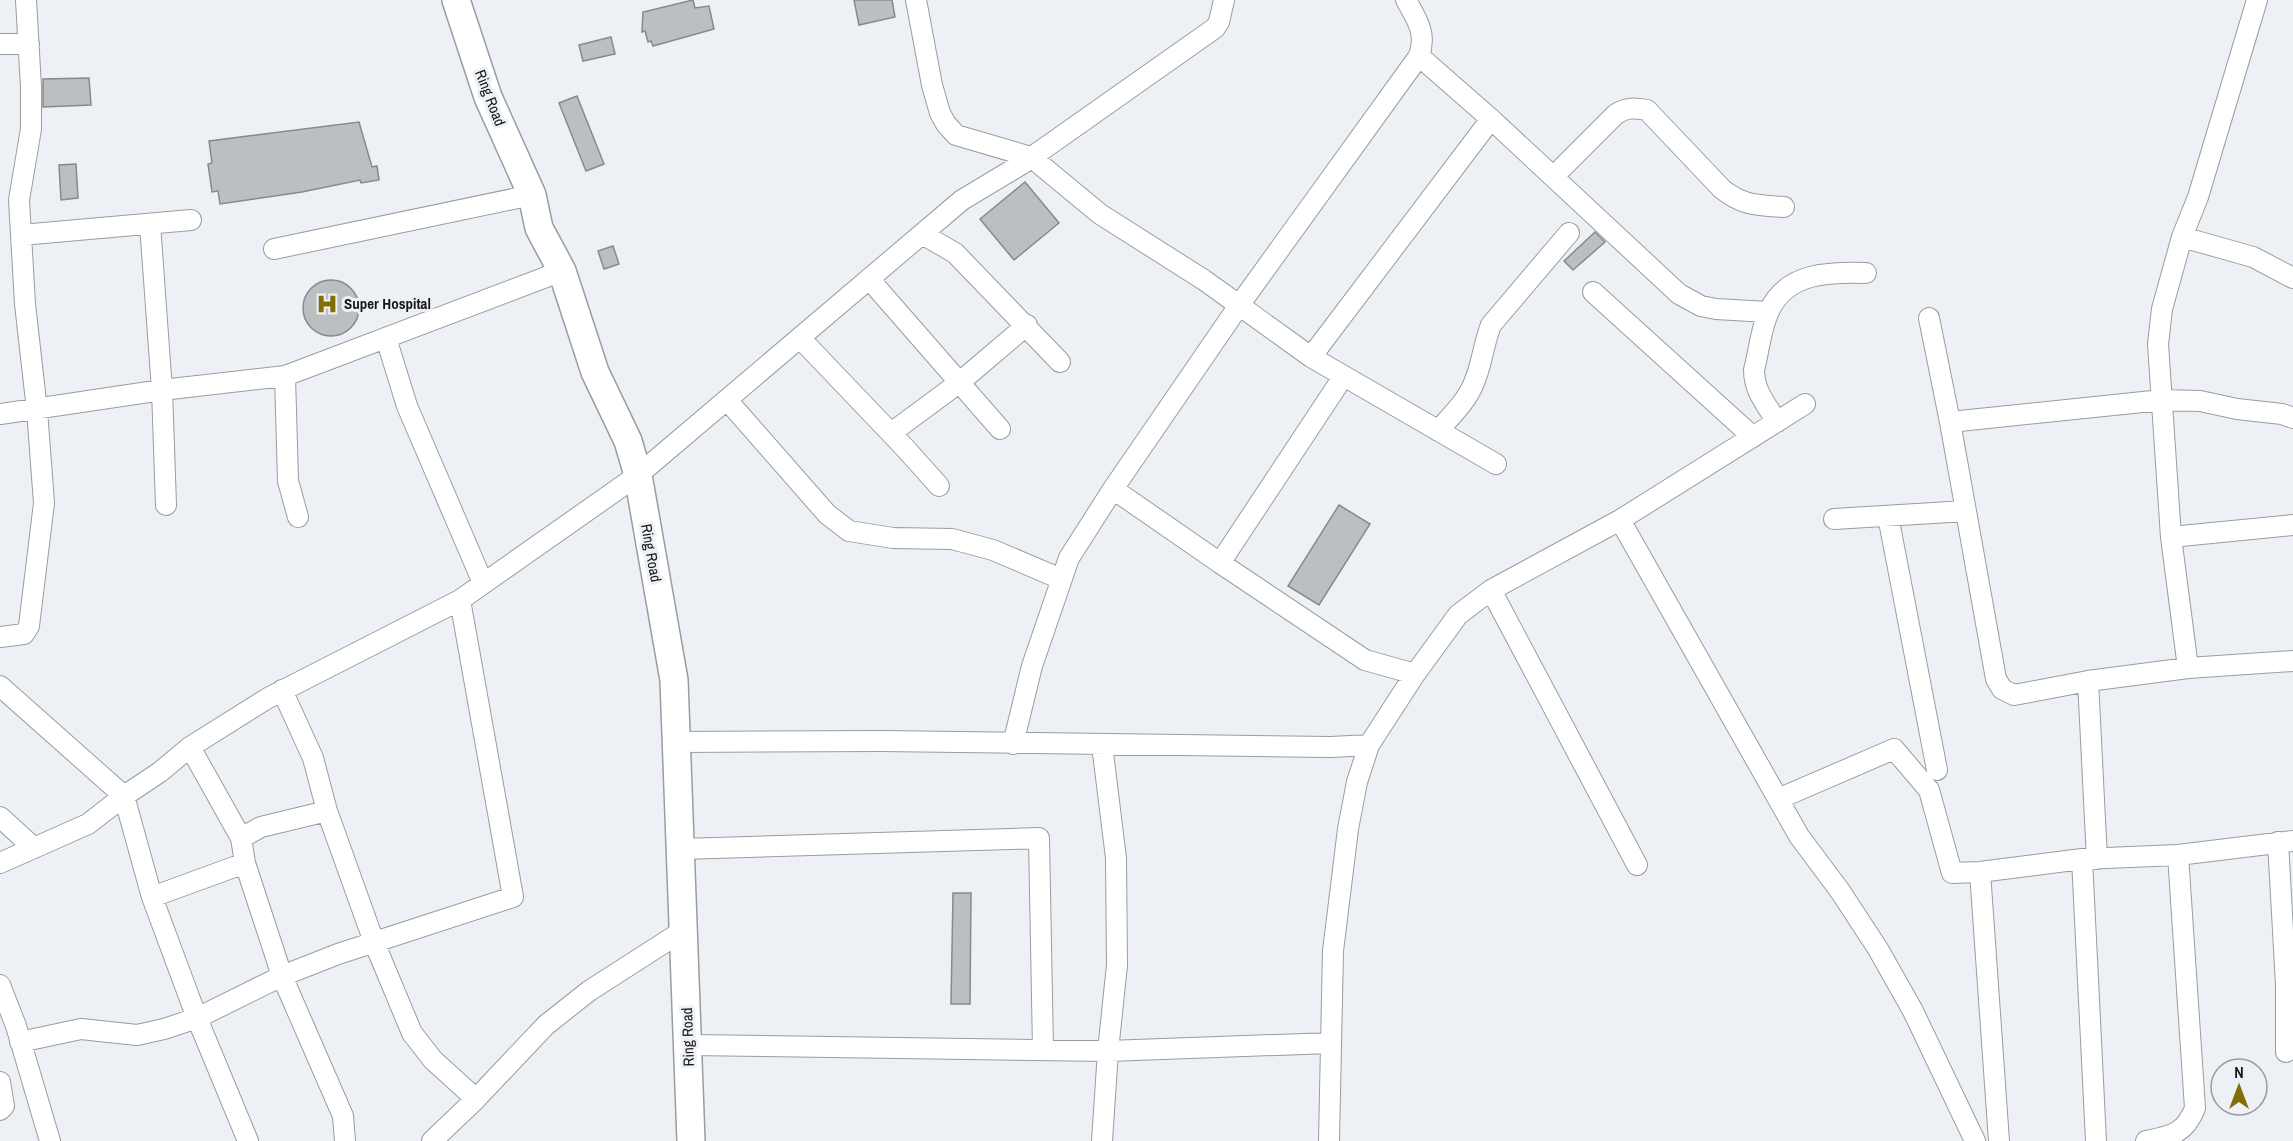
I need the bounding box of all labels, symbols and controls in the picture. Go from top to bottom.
street label: Ring Road [470,67,511,129]
hospital icon: Super Hospital [315,292,339,316]
place label: Super Hospital [344,293,431,314]
street label: Ring Road [636,522,667,584]
street label: Ring Road [676,1007,699,1067]
north arrow [2209,1057,2269,1117]
text: N [2234,1061,2244,1083]

